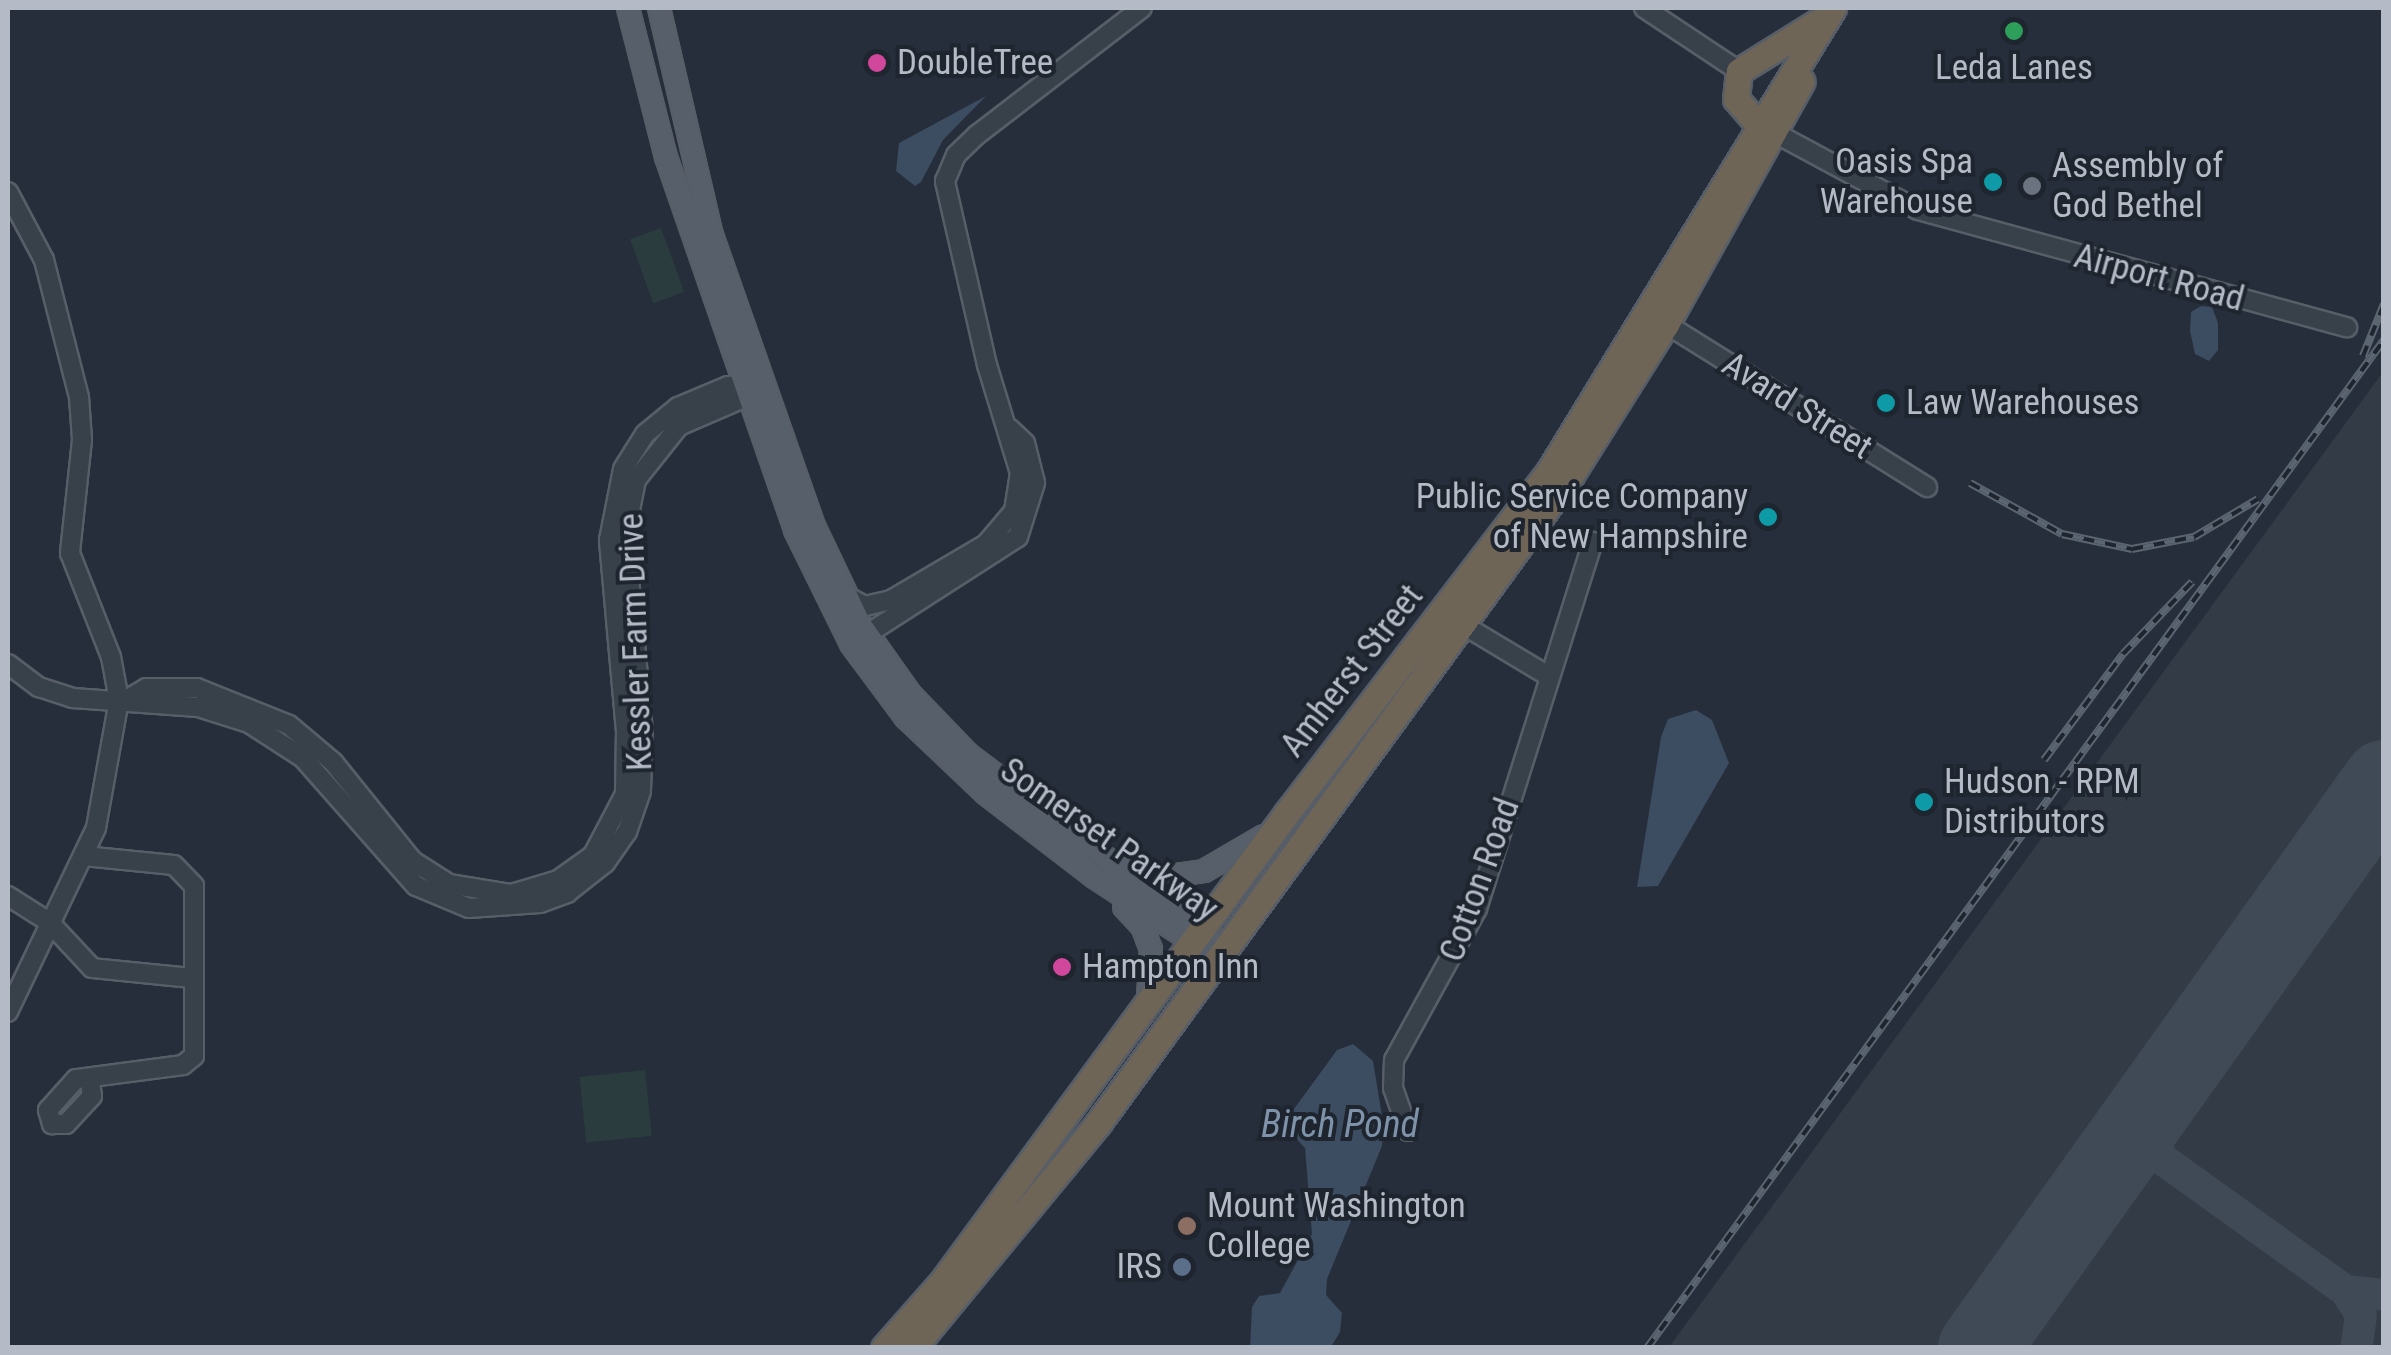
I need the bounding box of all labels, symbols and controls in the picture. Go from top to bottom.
marker: Leda Lanes [2003,20,2025,42]
place label: DoubleTree [897,42,1053,84]
place label: Leda Lanes [1935,47,2093,89]
marker: DoubleTree [866,52,888,74]
place label: Oasis Spa Warehouse [1820,141,1973,223]
place label: Assembly of God Bethel [2052,145,2223,227]
marker: Oasis Spa Warehouse [1982,171,2004,193]
marker: Assembly of God Bethel [2021,175,2043,197]
street label: Airport Road [2070,235,2248,321]
street label: Avard Street [1714,344,1880,468]
place label: Law Warehouses [1906,382,2140,424]
marker: Law Warehouses [1875,392,1897,414]
place label: Public Service Company of New Hampshire [1416,476,1748,558]
marker: Public Service Company of New Hampshire [1757,506,1779,528]
street label: Kessler Farm Drive [611,512,661,772]
street label: Amherst Street [1272,577,1432,765]
street label: Somerset Parkway [992,749,1226,931]
place label: Hudson - RPM Distributors [1944,761,2140,843]
marker: Hudson - RPM Distributors [1913,791,1935,813]
street label: Cotton Road [1431,793,1529,967]
place label: Hampton Inn [1082,946,1259,988]
marker: Hampton Inn [1051,956,1073,978]
water label: Birch Pond [1261,1102,1419,1148]
place label: Mount Washington College [1207,1185,1466,1267]
marker: Mount Washington College [1176,1215,1198,1237]
place label: IRS [1117,1246,1162,1288]
marker: IRS [1171,1256,1193,1278]

